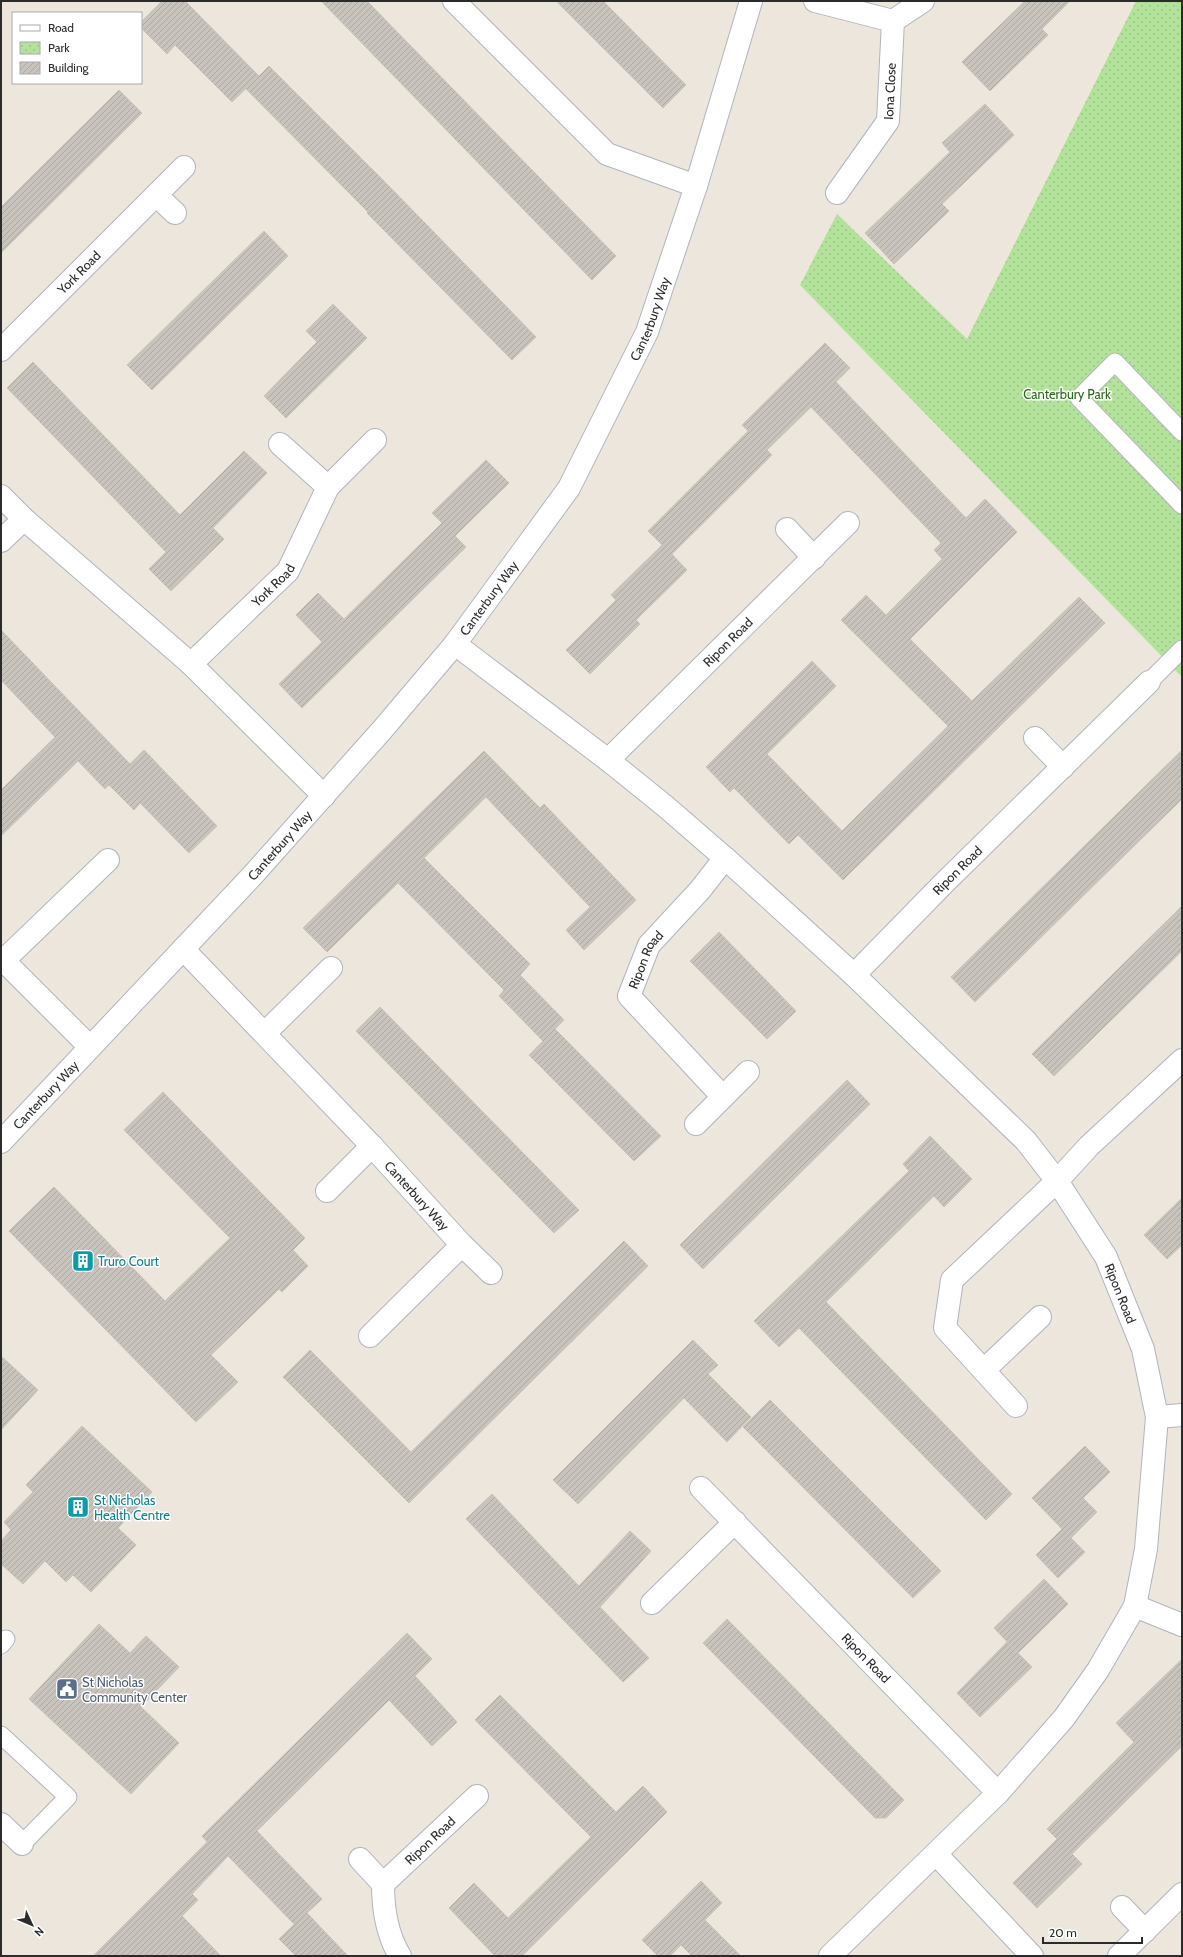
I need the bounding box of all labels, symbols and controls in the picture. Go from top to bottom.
legend [12,12,142,84]
text: Road [48,20,74,35]
text: Park [48,40,70,55]
text: Building [48,60,90,75]
street label: Iona Close [880,62,899,120]
street label: York Road [53,247,104,298]
street label: Canterbury Way [626,274,673,363]
park label: Canterbury Park [1023,386,1111,402]
street label: Canterbury Way [456,557,521,638]
street label: York Road [247,561,298,610]
street label: Ripon Road [699,614,756,670]
street label: Canterbury Way [244,806,315,884]
street label: Ripon Road [929,842,985,898]
street label: Ripon Road [625,927,666,991]
street label: Canterbury Way [9,1057,82,1132]
street label: Canterbury Way [381,1157,453,1234]
building icon: Truro Court [70,1248,96,1274]
place label: Truro Court [98,1253,160,1269]
street label: Ripon Road [1101,1261,1140,1326]
place label: St Nicholas Health Centre [94,1492,170,1523]
building icon: St Nicholas Health Centre [65,1494,91,1520]
street label: Ripon Road [839,1630,894,1686]
place label: St Nicholas Community Center [82,1674,188,1705]
public building icon: St Nicholas Community Center [54,1676,80,1702]
street label: Ripon Road [401,1813,458,1868]
north arrow [12,1905,52,1945]
scale bar [1043,1919,1142,1945]
text: N [31,1924,47,1940]
text: 20 m [1049,1925,1077,1940]

